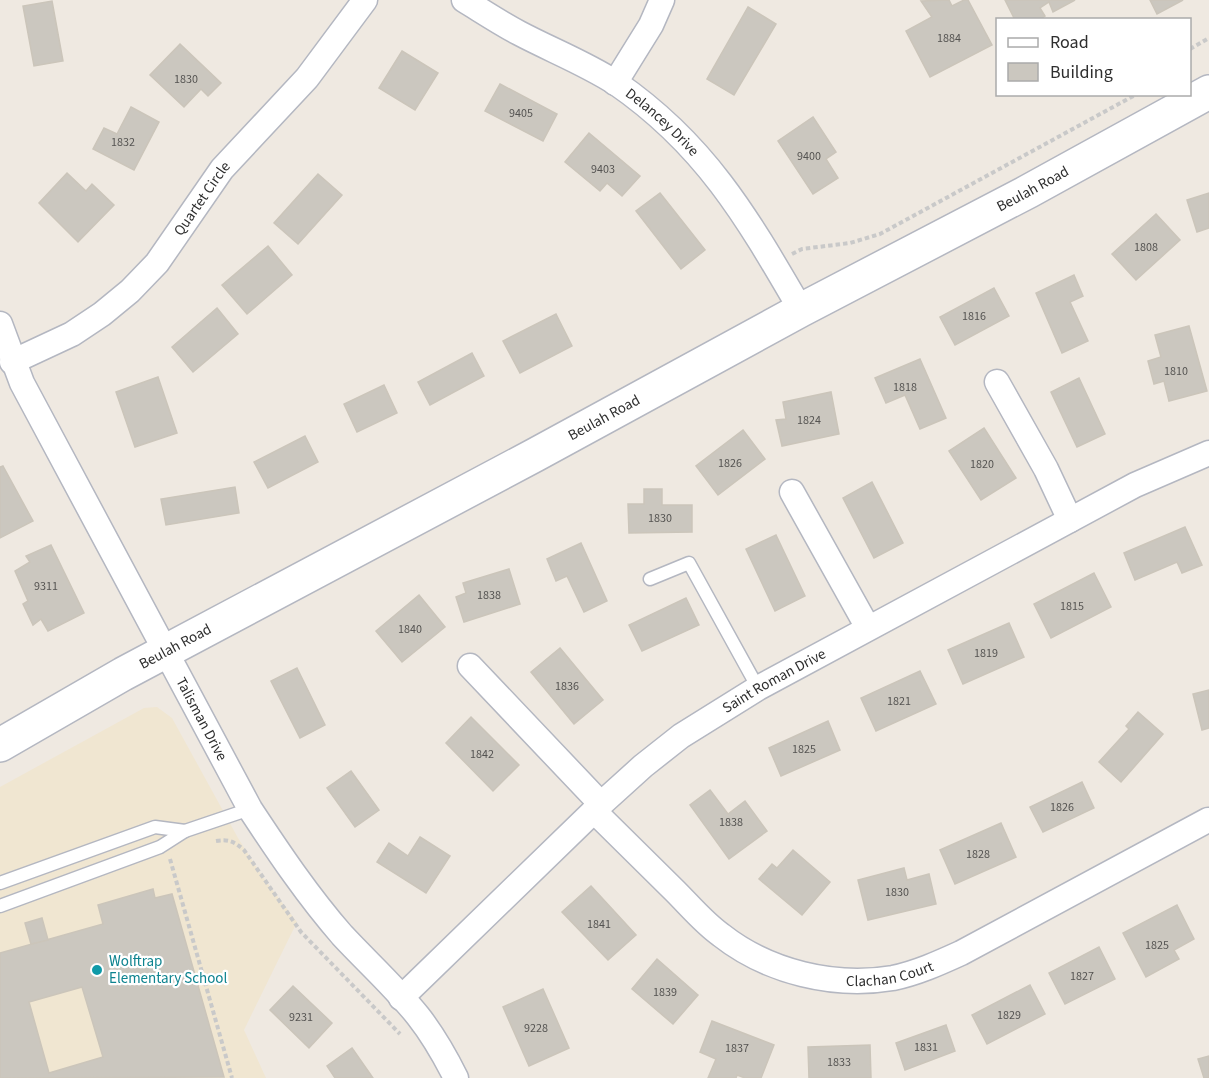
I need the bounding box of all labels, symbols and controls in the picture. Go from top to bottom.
legend [996,18,1191,96]
house number: 1884 [937,30,961,47]
text: Road [1050,30,1089,55]
text: Building [1050,60,1113,85]
house number: 1830 [174,71,198,88]
street label: Delancey Drive [621,83,704,161]
house number: 9405 [509,105,533,122]
house number: 1832 [111,134,135,151]
house number: 9400 [797,148,821,165]
street label: Quartet Circle [169,157,235,240]
house number: 9403 [591,161,615,178]
street label: Beulah Road [993,161,1073,217]
house number: 1808 [1134,239,1158,256]
house number: 1816 [962,308,986,325]
house number: 1810 [1164,363,1188,380]
house number: 1818 [893,379,917,396]
street label: Beulah Road [564,390,644,446]
house number: 1824 [797,412,821,429]
house number: 1826 [718,455,742,472]
house number: 1820 [970,456,994,473]
house number: 1830 [648,510,672,527]
house number: 9311 [34,578,58,595]
house number: 1838 [477,587,501,604]
house number: 1815 [1060,598,1084,615]
street label: Beulah Road [135,619,215,675]
house number: 1840 [398,621,422,638]
street label: Saint Roman Drive [718,643,830,719]
house number: 1819 [974,645,998,662]
street label: Talisman Drive [170,674,232,765]
house number: 1836 [555,678,579,695]
house number: 1821 [887,693,911,710]
house number: 1825 [792,741,816,758]
house number: 1842 [470,746,494,763]
house number: 1826 [1050,799,1074,816]
house number: 1838 [719,814,743,831]
house number: 1828 [966,846,990,863]
house number: 1830 [885,884,909,901]
house number: 1841 [587,916,611,933]
house number: 1825 [1145,937,1169,954]
place label: Wolftrap Elementary School [109,951,227,989]
street label: Clachan Court [845,956,937,992]
marker: Wolftrap Elementary School [90,963,104,977]
house number: 1827 [1070,968,1094,985]
house number: 1839 [653,984,677,1001]
house number: 1829 [997,1007,1021,1024]
house number: 9231 [289,1009,313,1026]
house number: 9228 [524,1020,548,1037]
house number: 1831 [914,1039,938,1056]
house number: 1837 [725,1040,749,1057]
house number: 1833 [827,1054,851,1071]

